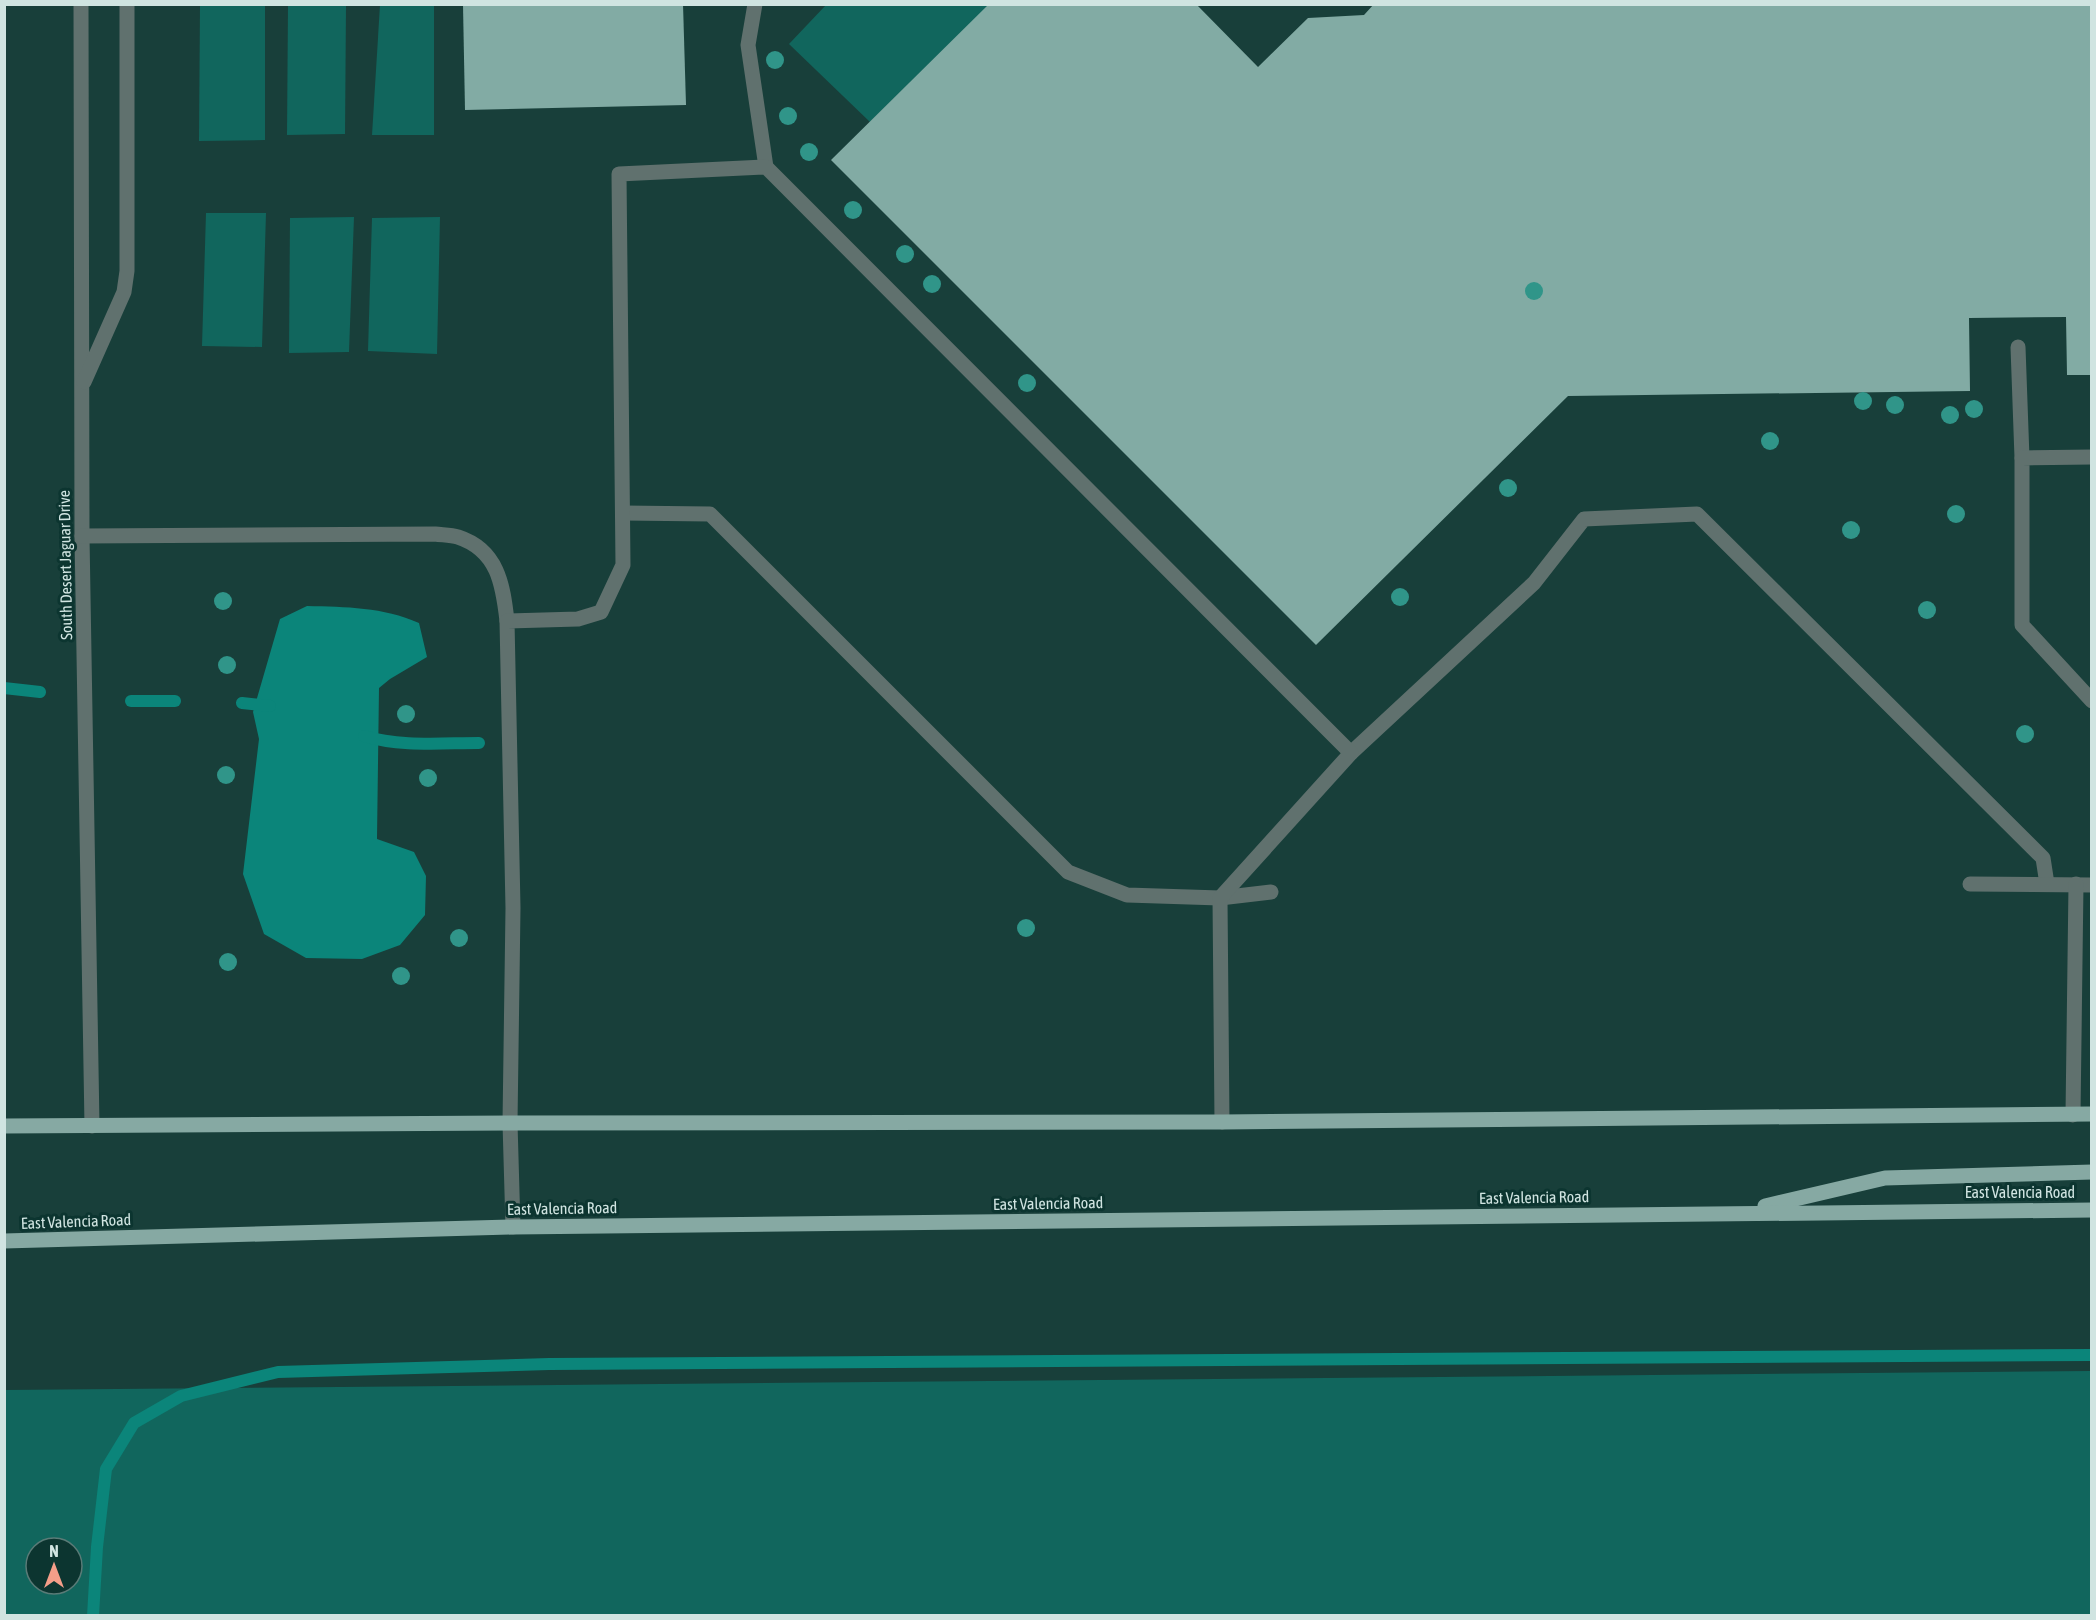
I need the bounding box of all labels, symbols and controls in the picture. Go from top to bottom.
street label: South Desert Jaguar Drive [55,490,76,640]
street label: East Valencia Road [1965,1183,2075,1201]
street label: East Valencia Road [1479,1187,1589,1207]
street label: East Valencia Road [993,1193,1103,1213]
street label: East Valencia Road [507,1198,617,1218]
street label: East Valencia Road [21,1210,131,1232]
north arrow [24,1536,84,1596]
text: N [49,1542,59,1560]

